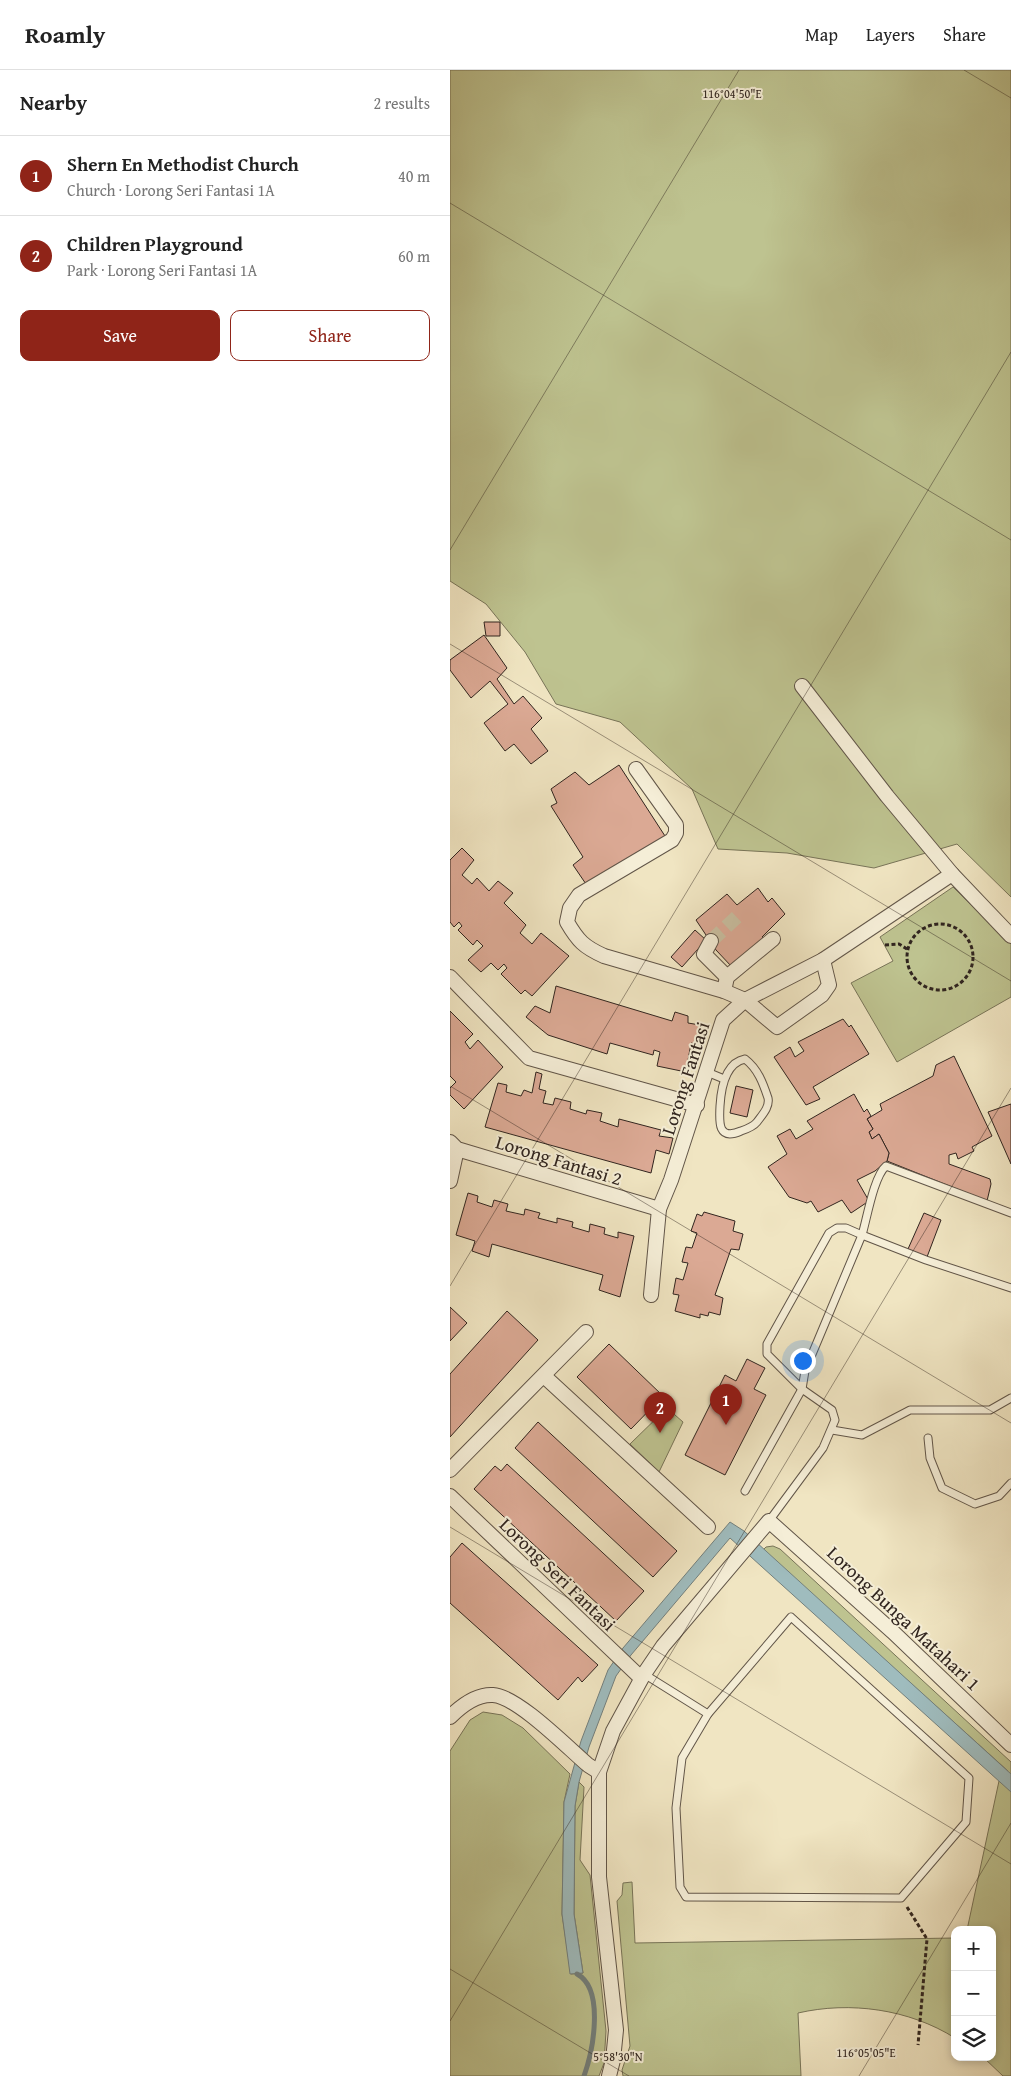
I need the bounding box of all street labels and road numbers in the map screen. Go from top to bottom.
street label: Lorong Fantasi [654,1018,716,1138]
street label: Lorong Fantasi 2 [492,1128,626,1192]
street label: Lorong Seri Fantasi [493,1511,623,1637]
street label: Lorong Bunga Matahari 1 [821,1539,987,1697]

